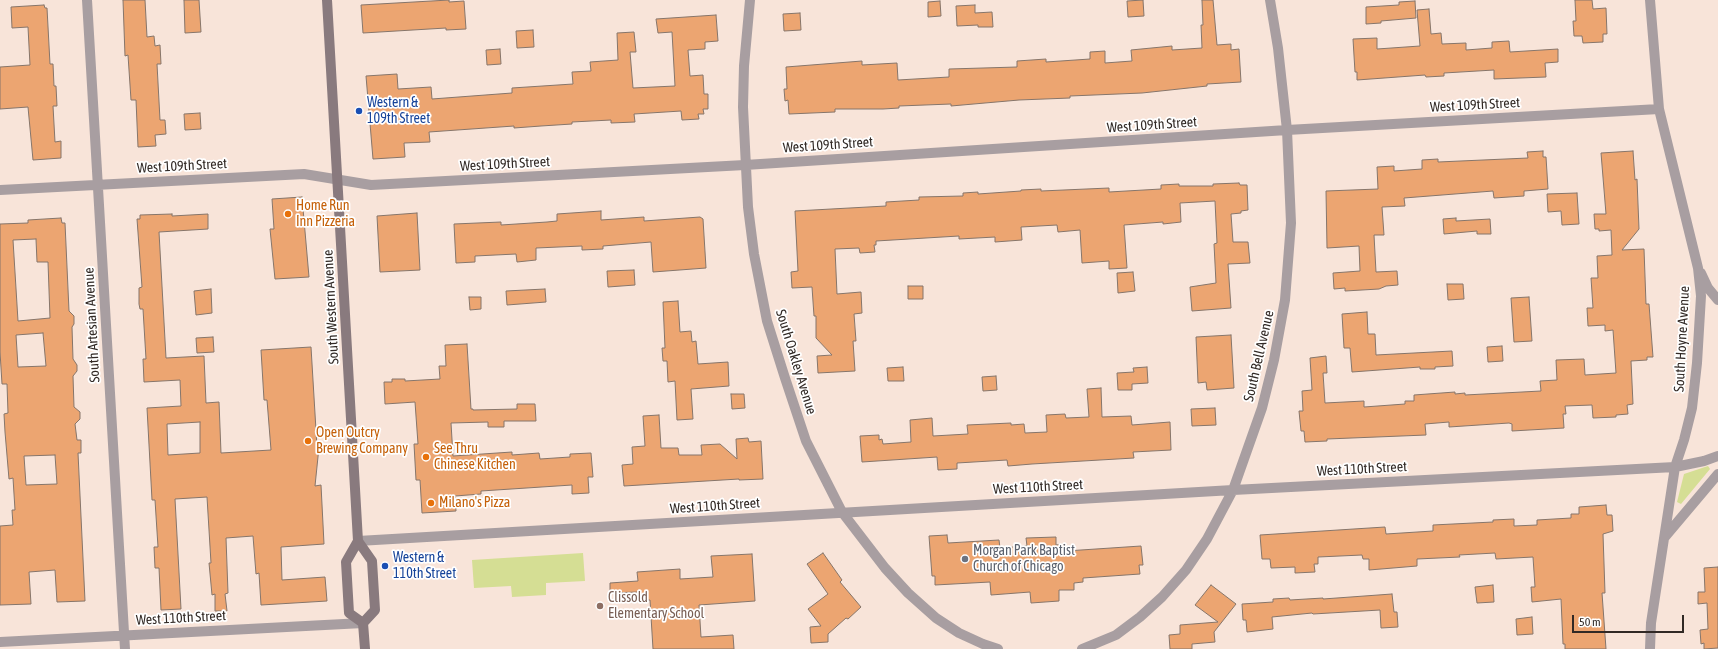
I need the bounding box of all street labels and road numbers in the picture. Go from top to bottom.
street label: West 109th Street [1430,94,1520,116]
street label: West 109th Street [1106,113,1198,137]
street label: West 109th Street [782,133,874,157]
street label: West 109th Street [460,153,550,175]
street label: West 109th Street [137,155,227,177]
street label: South Western Avenue [320,249,342,365]
street label: South Artesian Avenue [81,267,103,383]
street label: South Hoyne Avenue [1671,286,1693,392]
street label: South Oakley Avenue [772,307,820,417]
street label: South Bell Avenue [1240,309,1278,403]
street label: West 110th Street [1317,458,1407,480]
street label: West 110th Street [993,476,1083,498]
street label: West 110th Street [669,494,761,518]
street label: West 110th Street [136,607,226,629]

